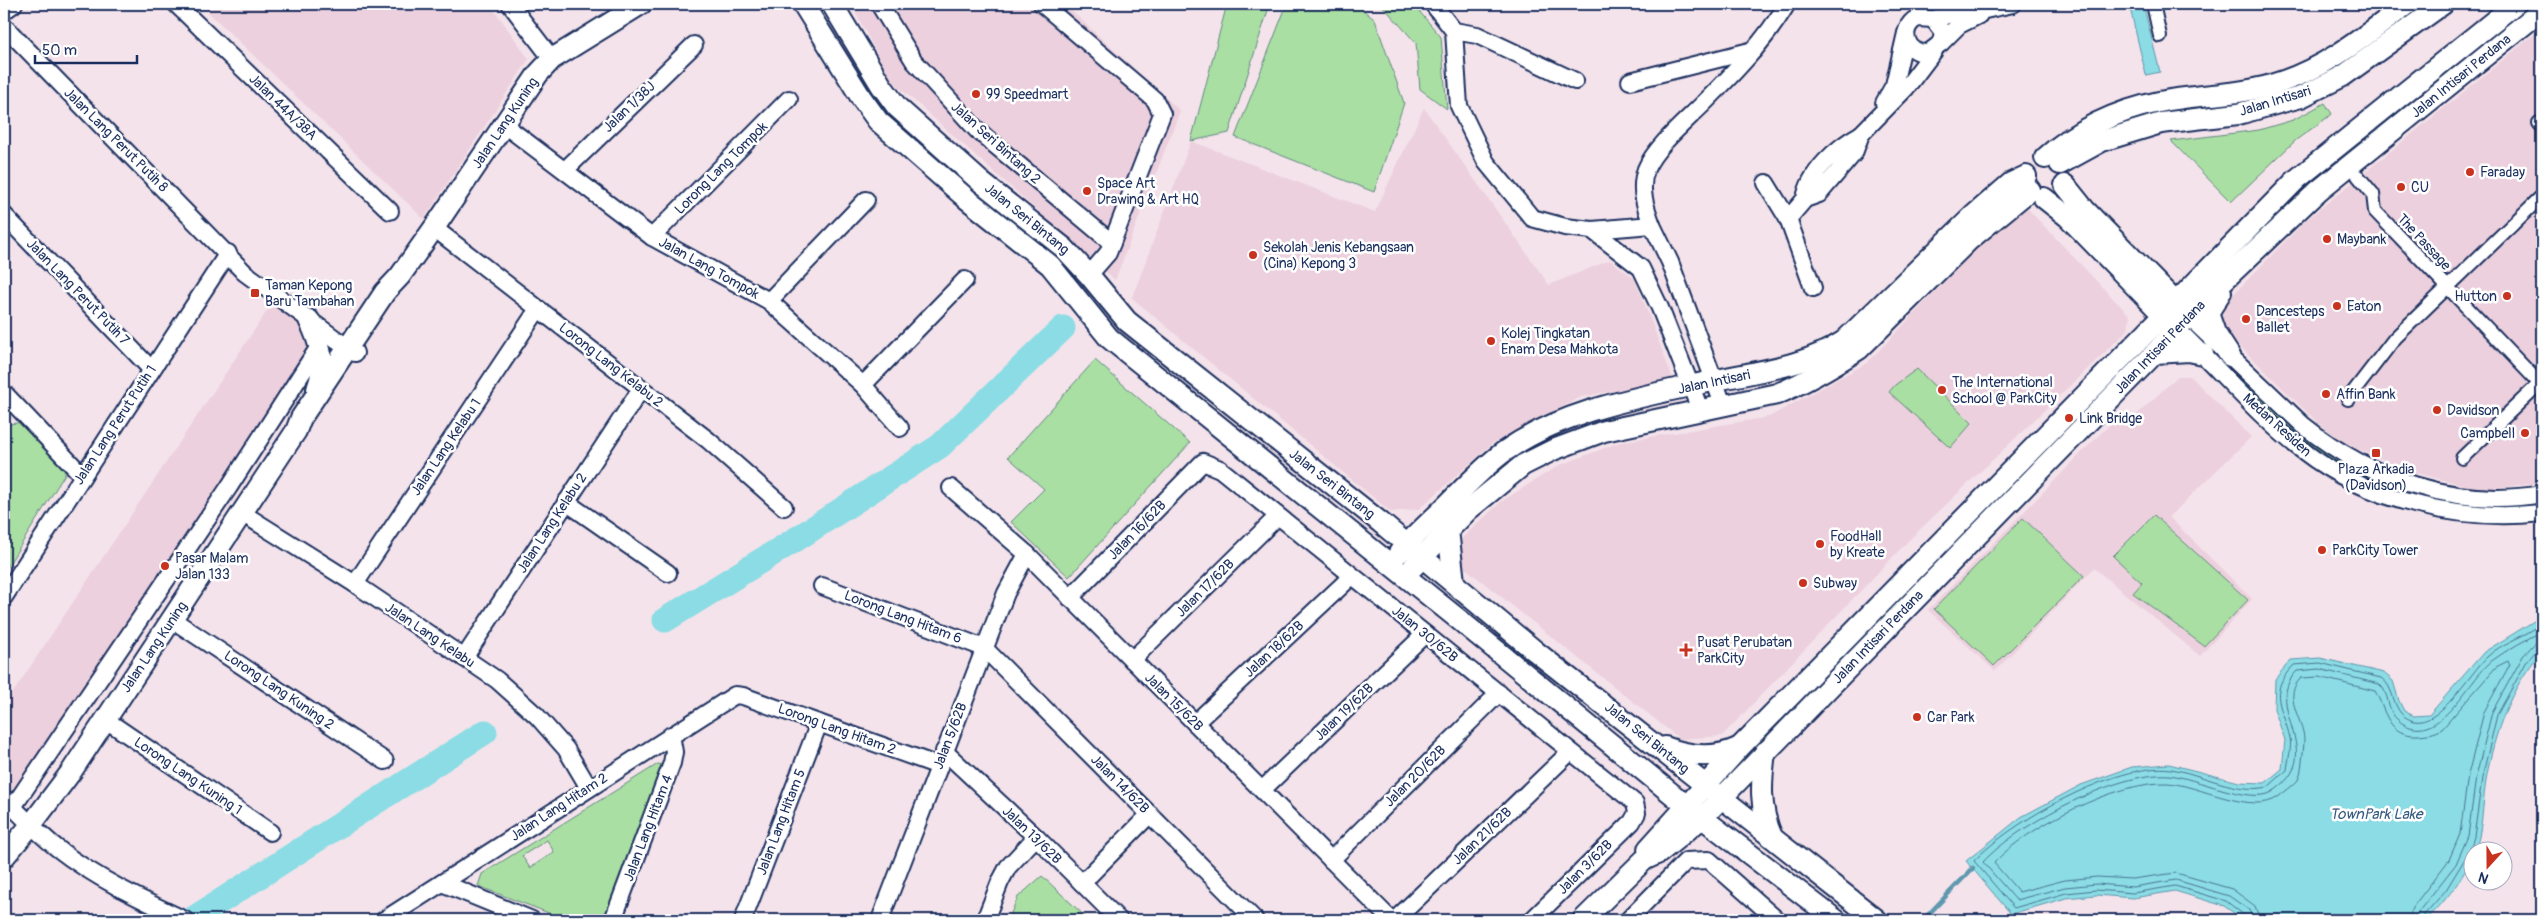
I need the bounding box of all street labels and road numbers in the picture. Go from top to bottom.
street label: Jalan Intisari Perdana [2408,31,2514,121]
street label: Jalan 44A/38A [245,70,321,144]
street label: Jalan Lang Kuning [468,74,542,172]
street label: Jalan 1/38J [599,78,659,136]
street label: Jalan Intisari [2237,82,2313,120]
street label: Jalan Lang Perut Putih 8 [60,84,172,196]
street label: Jalan Seri Bintang 2 [948,98,1044,188]
street label: Lorong Lang Tompok [671,118,771,218]
street label: Jalan Seri Bintang [981,180,1073,258]
street label: The Passage [2394,210,2454,274]
street label: Jalan Lang Tompok [656,233,762,303]
street label: Jalan Lang Perut Putih 7 [23,235,133,349]
street label: Jalan Intisari Perdana [2111,297,2209,397]
street label: Lorong Lang Kelabu 2 [556,319,667,411]
street label: Jalan Lang Perut Putih 1 [70,362,160,488]
street label: Jalan Intisari [1676,366,1752,398]
street label: Medan Residen [2239,390,2315,460]
street label: Jalan Lang Kelabu 1 [407,395,485,499]
street label: Jalan Seri Bintang [1286,445,1378,523]
street label: Jalan Lang Kelabu 2 [513,470,591,576]
street label: Jalan 16/62B [1104,497,1170,563]
street label: Jalan 17/62B [1172,555,1238,621]
street label: Lorong Lang Hitam 6 [842,587,964,647]
street label: Jalan Intisari Perdana [1829,587,1927,687]
street label: Jalan Lang Kuning [117,598,191,696]
street label: Jalan Lang Kelabu [382,599,478,671]
street label: Jalan 30/62B [1389,602,1461,666]
street label: Jalan 18/62B [1241,617,1307,681]
street label: Lorong Lang Kuning 2 [221,647,337,733]
street label: Jalan 15/62B [1141,669,1207,735]
street label: Jalan 19/62B [1311,680,1377,744]
street label: Jalan Seri Bintang [1601,699,1693,777]
street label: Lorong Lang Hitam 2 [776,700,898,758]
street label: Jalan 5/62B [929,700,971,772]
street label: Lorong Lang Kuning 1 [131,734,245,818]
street label: Jalan 20/62B [1381,742,1449,810]
street label: Jalan 14/62B [1087,751,1153,817]
street label: Jalan Lang Hitam 5 [753,767,809,877]
street label: Jalan Lang Hitam 2 [507,769,611,845]
street label: Jalan Lang Hitam 4 [620,772,676,884]
street label: Jalan 13/62B [999,803,1065,867]
street label: Jalan 21/62B [1449,803,1515,868]
street label: Jalan 3/62B [1554,836,1616,898]

